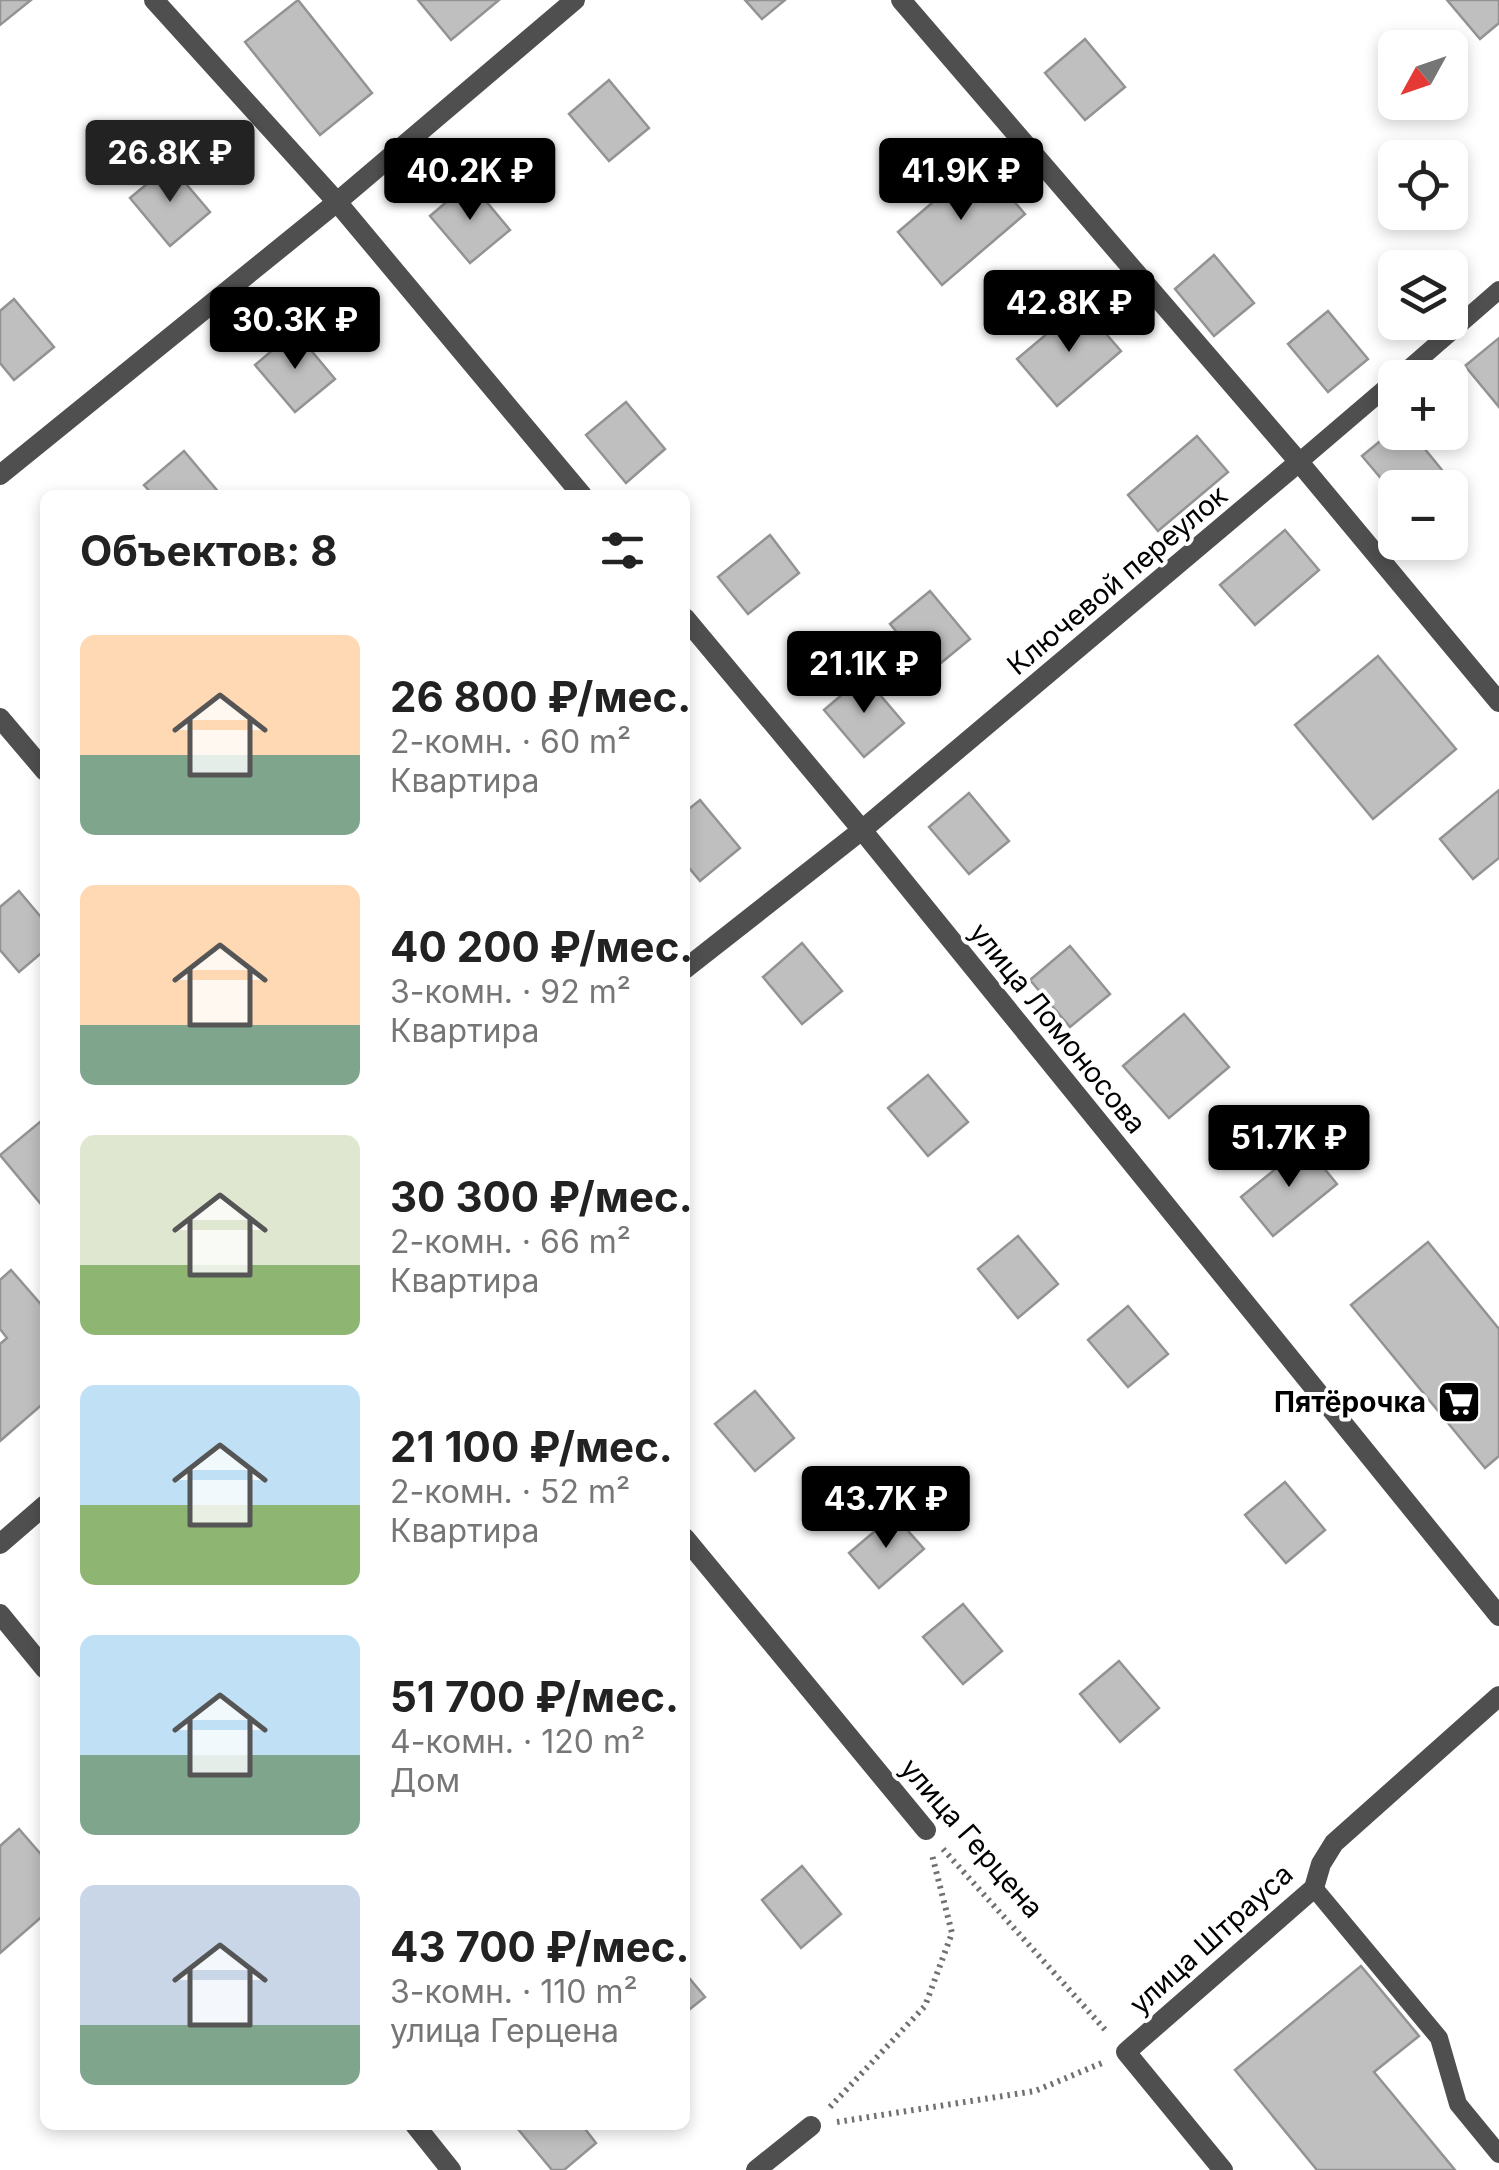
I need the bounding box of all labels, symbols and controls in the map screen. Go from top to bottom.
north arrow [1378,30,1468,120]
map controls [1378,30,1468,560]
pin: 26.8K ₽ [78,120,262,205]
text: 26.8K ₽ [108,133,232,172]
pin: 40.2K ₽ [378,138,562,223]
pin: 41.9K ₽ [869,138,1053,223]
button: locate [1378,140,1468,230]
text: 40.2K ₽ [406,151,534,190]
text: 41.9K ₽ [901,151,1021,190]
button: layers [1378,250,1468,340]
pin: 42.8K ₽ [977,270,1161,355]
text: 42.8K ₽ [1006,283,1132,322]
pin: 30.3K ₽ [203,287,387,372]
text: 30.3K ₽ [232,300,358,339]
button: + [1378,360,1468,450]
button: − [1378,470,1468,560]
street label: Ключевой переулок [1000,478,1234,682]
icon: filters [595,523,650,578]
text: Объектов: 8 [80,525,338,576]
pin: 21.1K ₽ [772,631,956,716]
text: 21.1K ₽ [809,644,919,683]
text: 26 800 ₽/мес. [390,671,691,722]
icon: home [160,675,280,795]
text: 2-комн. · 60 m² [390,722,631,761]
text: Квартира [390,761,539,800]
street label: улица Ломоносова [963,916,1153,1140]
text: 40 200 ₽/мес. [390,921,693,972]
icon: home [160,925,280,1045]
text: 3-комн. · 92 m² [390,972,631,1011]
text: Квартира [390,1011,539,1050]
pin: 51.7K ₽ [1197,1105,1381,1190]
text: 51.7K ₽ [1230,1118,1348,1157]
text: 30 300 ₽/мес. [390,1171,693,1222]
icon: home [160,1175,280,1295]
text: 2-комн. · 66 m² [390,1222,631,1261]
text: Квартира [390,1261,539,1300]
supermarket icon: Пятёрочка [1436,1379,1482,1425]
place label: Пятёрочка [1274,1385,1426,1419]
text: 21 100 ₽/мес. [390,1421,673,1472]
icon: home [160,1425,280,1545]
pin: 43.7K ₽ [794,1466,978,1551]
text: 2-комн. · 52 m² [390,1472,630,1511]
text: 43.7K ₽ [824,1479,948,1518]
text: Квартира [390,1511,539,1550]
text: 51 700 ₽/мес. [390,1671,679,1722]
icon: home [160,1675,280,1795]
text: 4-комн. · 120 m² [390,1722,645,1761]
street label: улица Герцена [893,1751,1051,1925]
text: Дом [390,1761,460,1800]
street label: улица Штрауса [1122,1857,1300,2021]
text: 43 700 ₽/мес. [390,1921,689,1972]
icon: home [160,1925,280,2045]
text: 3-комн. · 110 m² [390,1972,638,2011]
text: улица Герцена [390,2011,619,2050]

